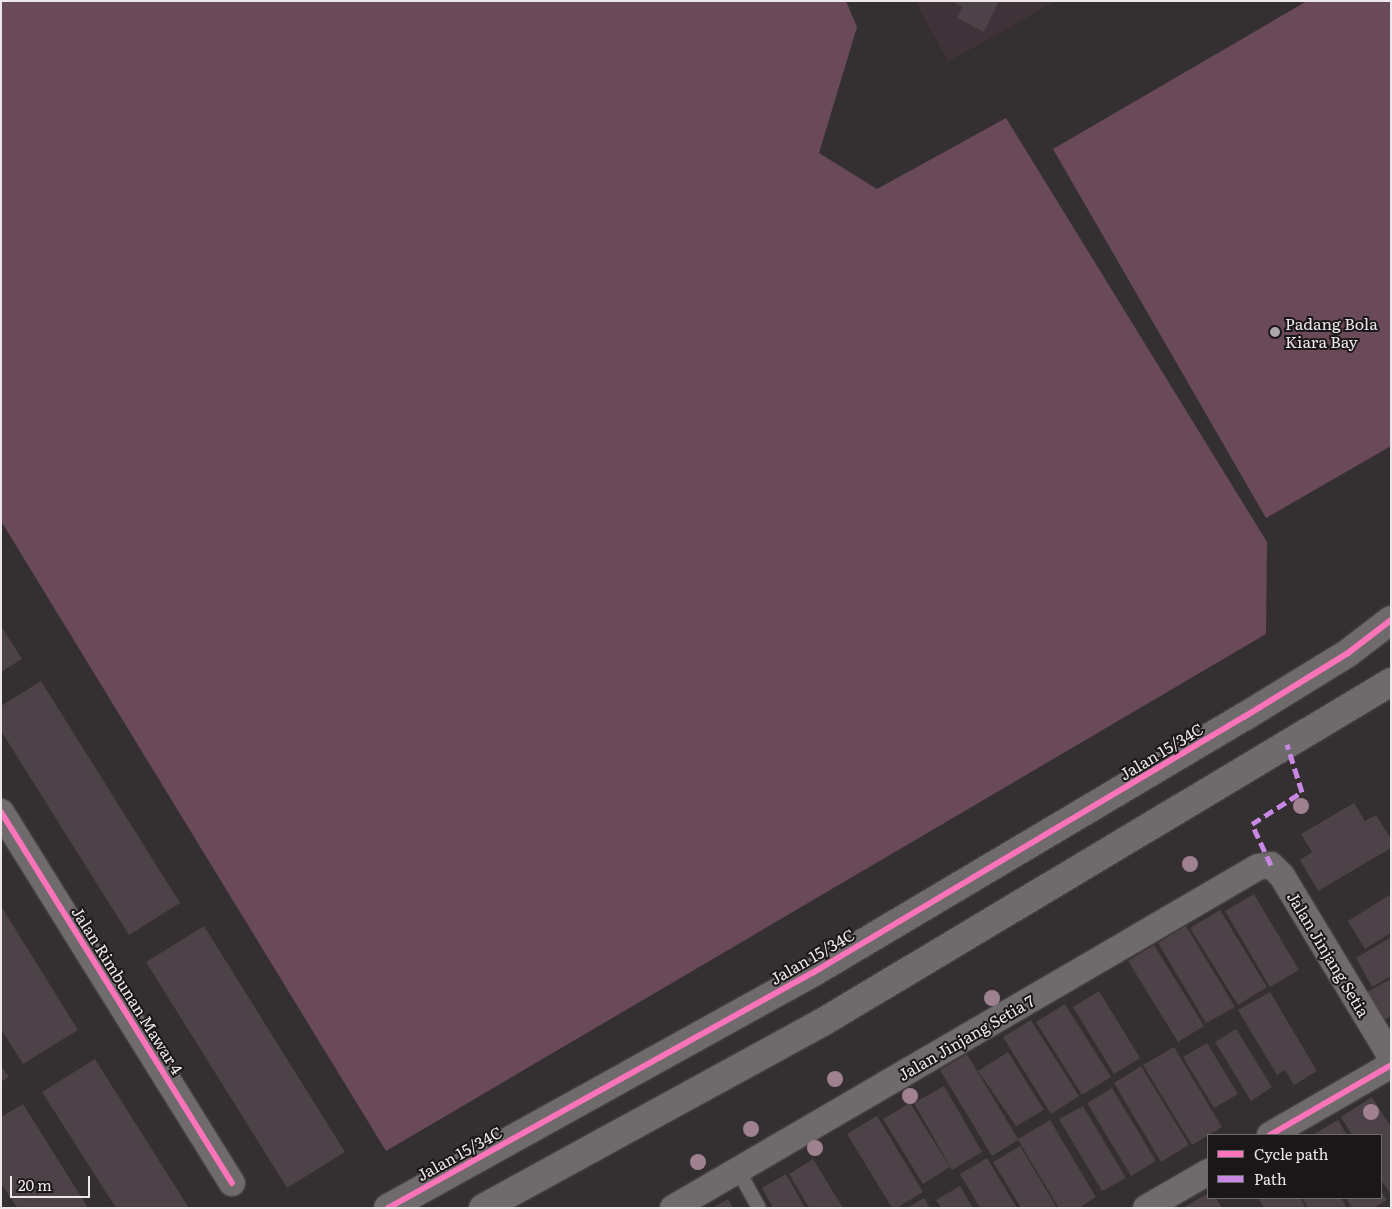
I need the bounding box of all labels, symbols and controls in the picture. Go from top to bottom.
place label: Padang Bola Kiara Bay [1285,313,1378,351]
marker: Padang Bola Kiara Bay [1269,326,1281,338]
street label: Jalan 15/34C [1116,718,1206,784]
street label: Jalan Jinjang Setia [1284,888,1374,1020]
street label: Jalan Rimbunan Mawar 4 [68,902,188,1078]
street label: Jalan 15/34C [766,924,858,988]
street label: Jalan Jinjang Setia 7 [894,990,1038,1084]
street label: Jalan 15/34C [413,1122,505,1184]
legend [1207,1134,1382,1199]
text: Cycle path [1254,1142,1328,1165]
scale bar [12,1166,92,1198]
text: Path [1254,1167,1287,1190]
text: 20 m [18,1173,52,1196]

